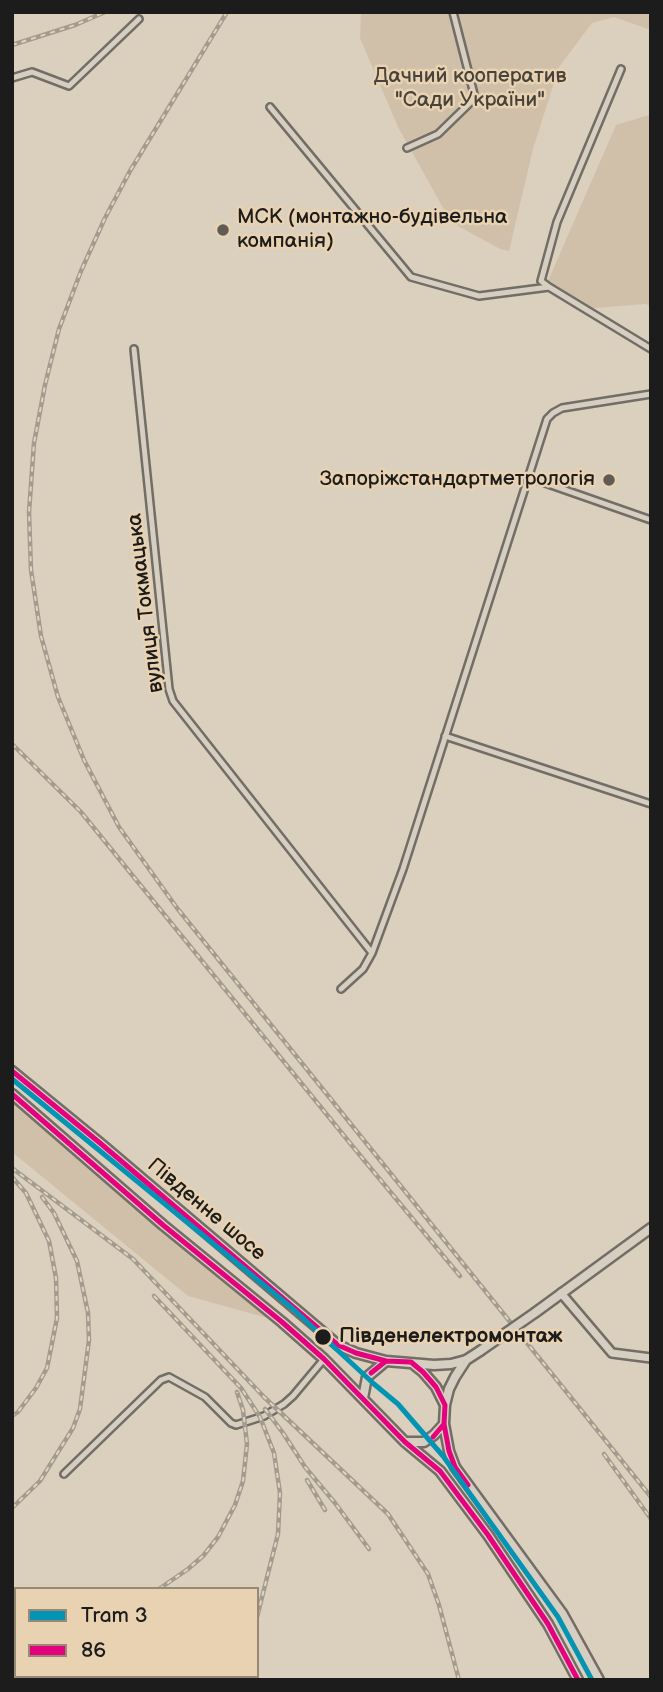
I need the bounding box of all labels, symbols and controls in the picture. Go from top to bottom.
park label: Дачний кооператив "Сади України" [374,64,566,114]
place label: МСК (монтажно-будівельна компанія) [237,205,508,255]
marker: МСК (монтажно-будівельна компанія) [215,222,231,238]
place label: Запоріжстандартметрологія [320,467,595,493]
marker: Запоріжстандартметрологія [601,472,617,488]
street label: вулиця Токмацька [122,512,170,694]
street label: Південне шосе [142,1153,270,1267]
place label: Південелектромонтаж [339,1324,562,1350]
marker: Південелектромонтаж [313,1327,333,1347]
legend [14,1587,259,1678]
text: Tram 3 [81,1603,148,1628]
text: 86 [81,1638,106,1663]

